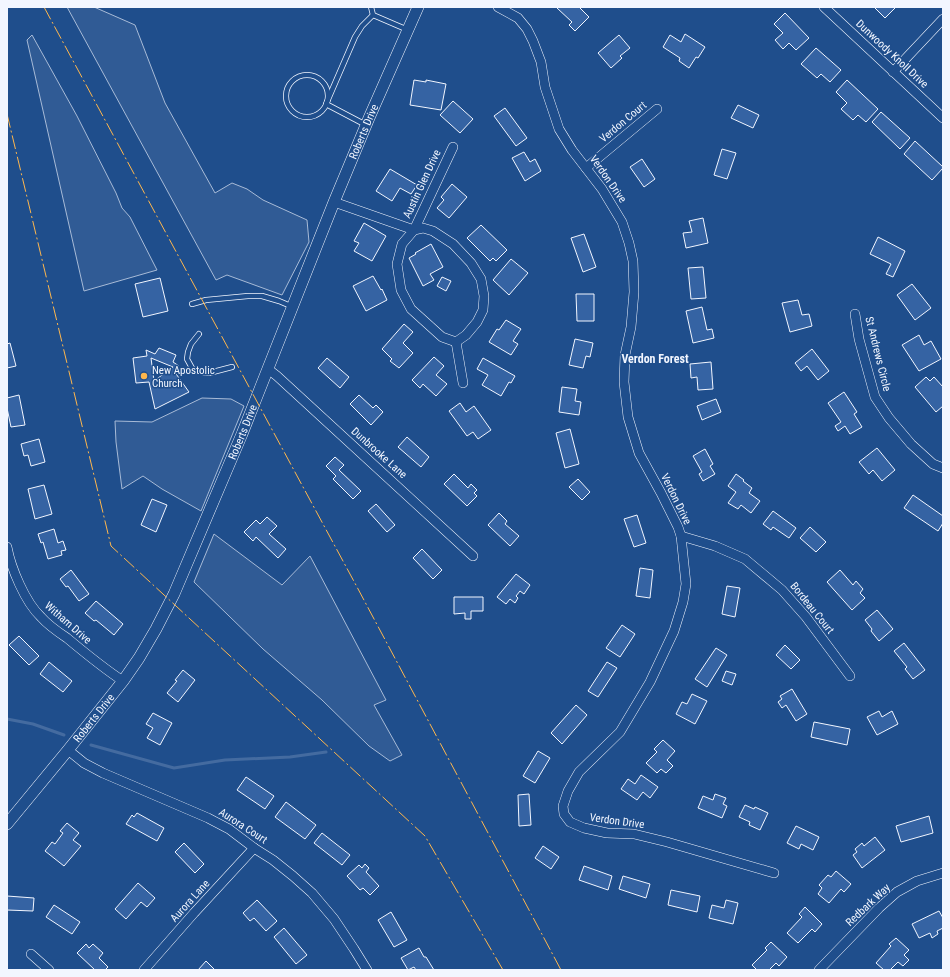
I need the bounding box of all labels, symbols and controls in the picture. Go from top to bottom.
street label: Dunwoody Knoll Drive [853,17,931,91]
street label: Verdon Court [597,99,649,145]
street label: Roberts Drive [346,102,381,161]
street label: Austin Glen Drive [400,148,444,220]
street label: Verdon Drive [587,153,629,205]
street label: St Andrews Circle [862,315,894,393]
district label: Verdon Forest [621,352,689,366]
place label: New Apostolic Church [152,364,215,390]
marker: New Apostolic Church [139,371,149,381]
street label: Roberts Drive [225,403,260,462]
street label: Dunbrooke Lane [349,425,409,481]
street label: Verdon Drive [658,471,694,527]
street label: Bordeau Court [787,580,837,636]
street label: Witham Drive [42,599,94,647]
street label: Roberts Drive [70,691,117,745]
street label: Aurora Court [216,806,270,846]
street label: Verdon Drive [589,811,645,831]
street label: Aurora Lane [168,877,212,925]
street label: Redbark Way [843,881,893,929]

